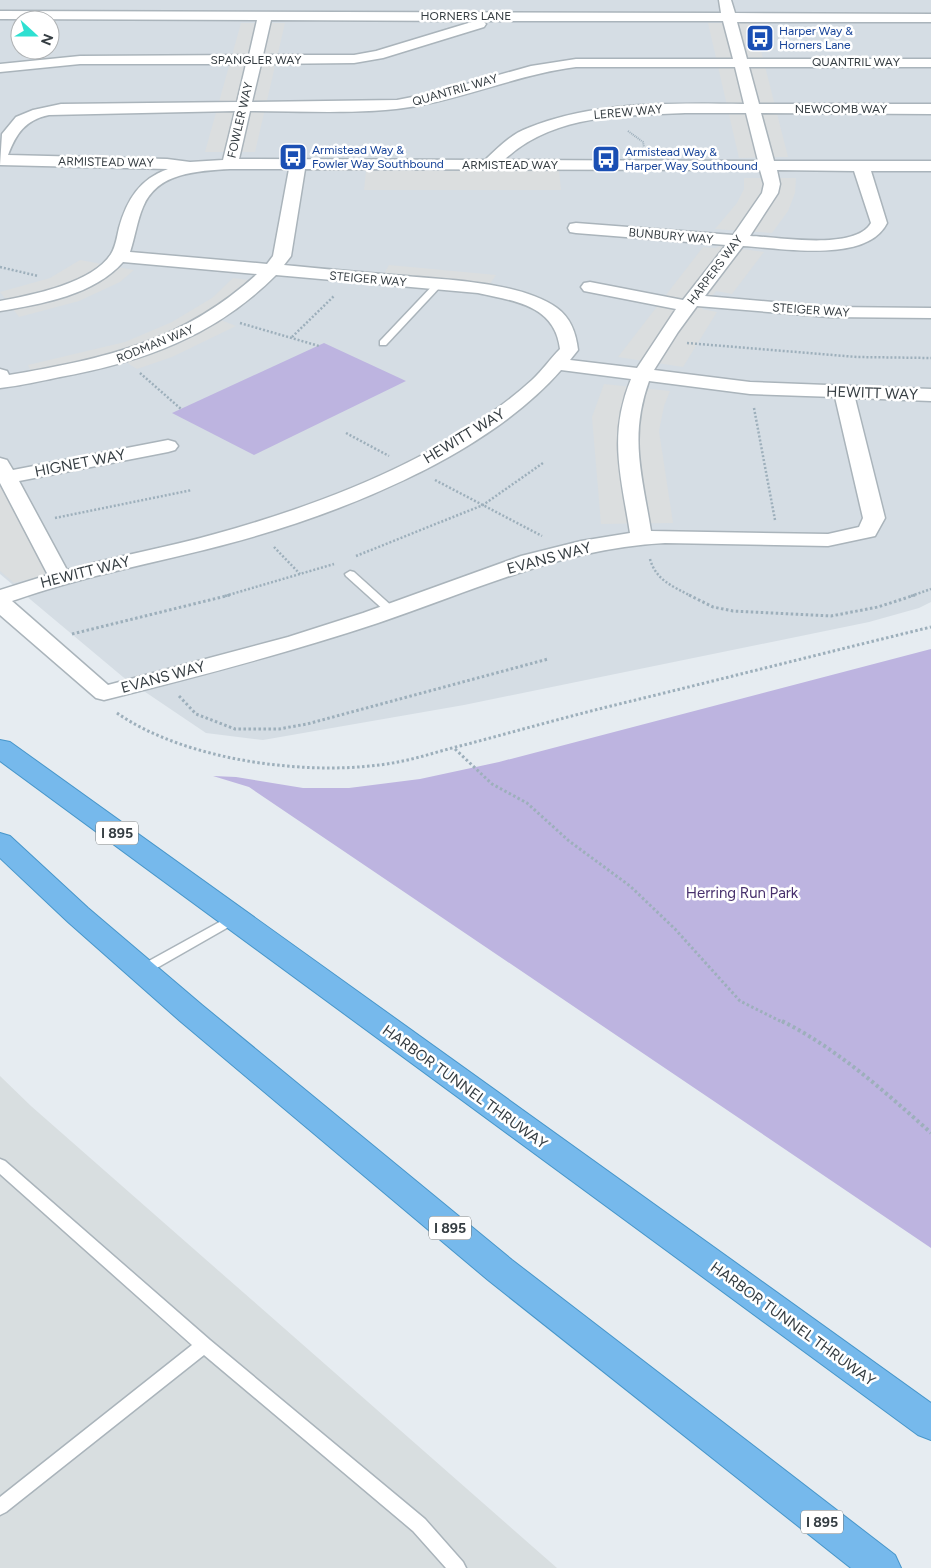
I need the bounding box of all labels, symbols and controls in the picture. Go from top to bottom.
street label: HORNERS LANE [421,9,511,23]
north arrow [10,10,60,60]
bus stop icon: Harper Way & Horners Lane [745,23,775,53]
place label: Harper Way & Horners Lane [779,24,853,52]
text: N [37,31,57,48]
street label: SPANGLER WAY [210,53,302,67]
street label: QUANTRIL WAY [812,55,901,69]
street label: QUANTRIL WAY [411,71,500,109]
street label: FOWLER WAY [224,80,256,159]
street label: LEREW WAY [593,102,664,122]
street label: NEWCOMB WAY [795,102,888,116]
bus stop icon: Armistead Way & Fowler Way Southbound [278,142,308,172]
place label: Armistead Way & Fowler Way Southbound [312,143,444,171]
bus stop icon: Armistead Way & Harper Way Southbound [591,144,621,174]
place label: Armistead Way & Harper Way Southbound [625,145,758,173]
street label: ARMISTEAD WAY [58,154,155,170]
street label: ARMISTEAD WAY [462,158,559,172]
street label: BUNBURY WAY [628,225,715,247]
street label: HARPERS WAY [684,232,746,307]
street label: STEIGER WAY [329,269,408,289]
street label: STEIGER WAY [772,300,851,320]
street label: RODMAN WAY [114,322,196,366]
street label: HEWITT WAY [826,382,918,404]
street label: HEWITT WAY [420,405,508,467]
street label: HIGNET WAY [33,445,127,481]
street label: EVANS WAY [505,538,593,578]
street label: HEWITT WAY [38,552,132,592]
street label: EVANS WAY [119,657,207,697]
road number: I 895 [96,821,138,844]
park label: Herring Run Park [686,884,799,902]
street label: HARBOR TUNNEL THRUWAY [379,1021,551,1153]
road number: I 895 [429,1216,471,1240]
street label: HARBOR TUNNEL THRUWAY [707,1258,879,1390]
road number: I 895 [801,1510,843,1534]

